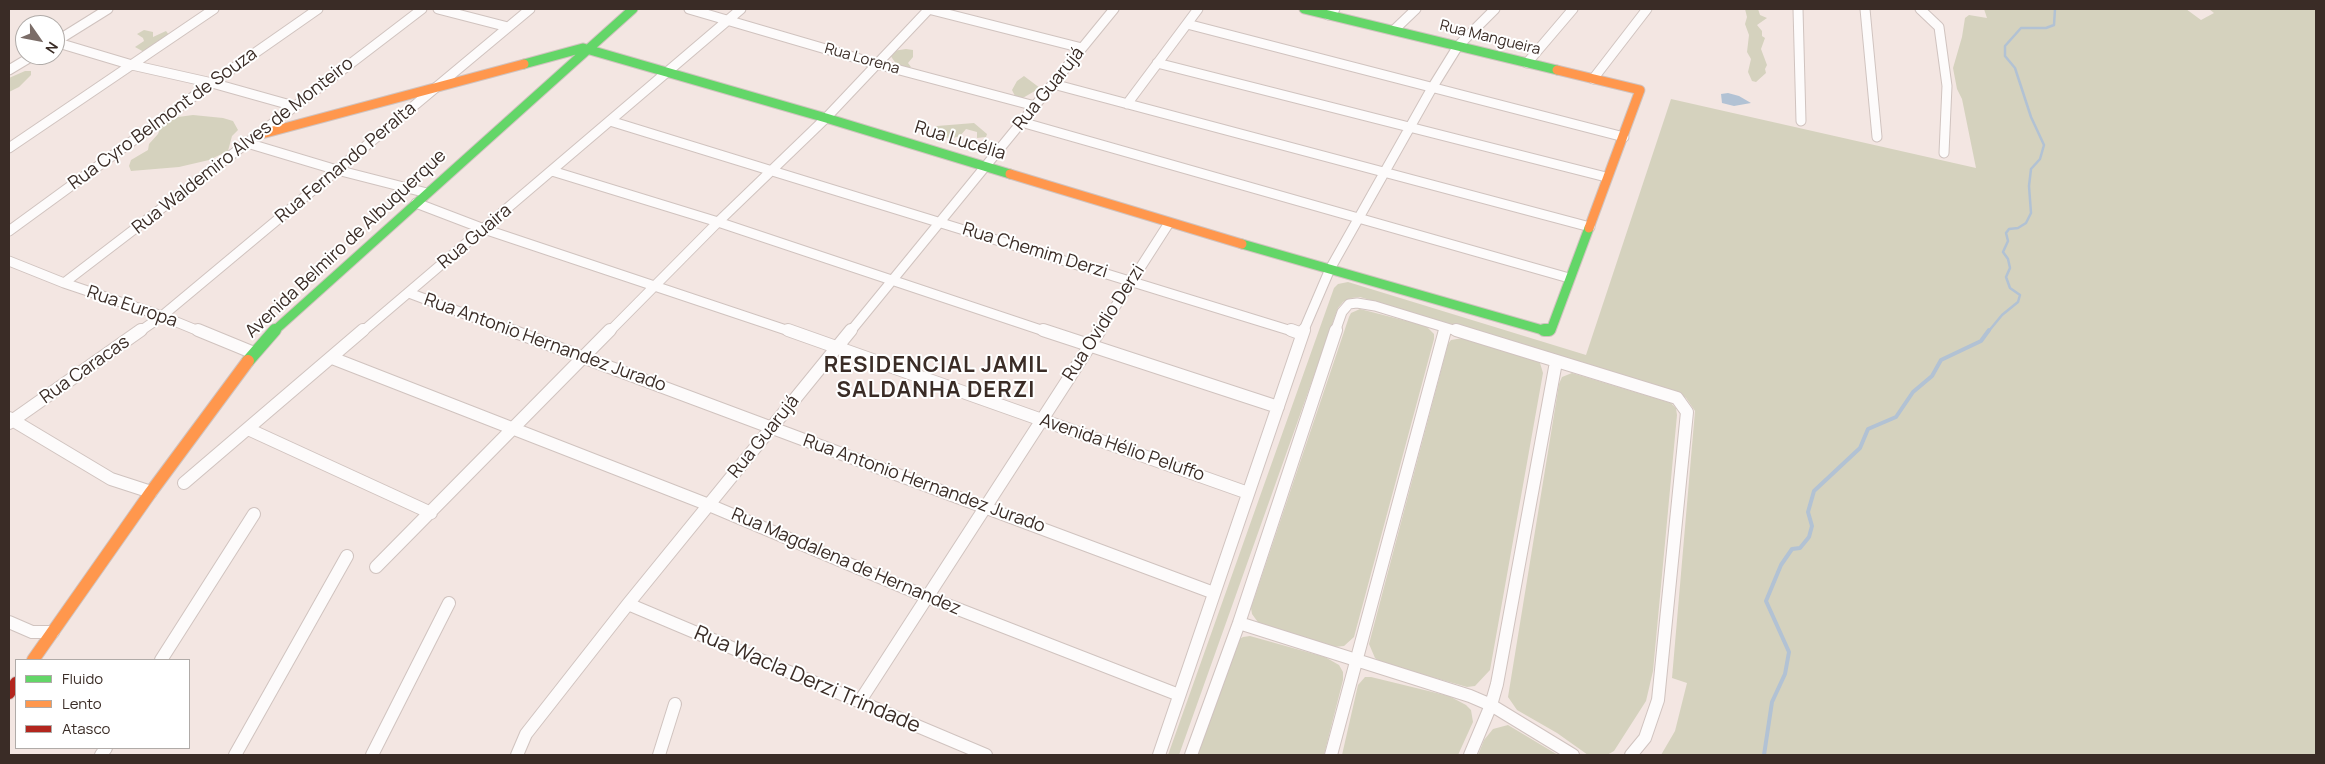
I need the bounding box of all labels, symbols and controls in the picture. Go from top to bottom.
north arrow [15,15,65,65]
street label: Rua Mangueira [1438,17,1542,59]
text: N [41,39,63,57]
street label: Rua Lorena [822,40,902,78]
street label: Rua Cyro Belmont de Souza [64,43,262,195]
street label: Rua Guarujá [1009,43,1089,135]
street label: Rua Waldemiro Alves de Monteiro [128,53,358,239]
street label: Rua Fernando Peralta [271,98,421,228]
street label: Rua Lucélia [912,117,1008,165]
street label: Avenida Belmiro de Albuquerque [241,145,451,343]
street label: Rua Guaira [434,200,516,274]
street label: Rua Chemim Derzi [960,219,1110,283]
street label: Rua Ovidio Derzi [1058,261,1150,385]
street label: Rua Europa [84,281,180,333]
street label: Rua Antonio Hernandez Jurado [421,289,669,397]
street label: Rua Caracas [36,331,134,409]
district label: RESIDENCIAL JAMIL SALDANHA DERZI [822,353,1050,404]
street label: Rua Guarujá [724,391,804,483]
street label: Avenida Hélio Peluffo [1037,410,1207,486]
street label: Rua Antonio Hernandez Jurado [800,430,1048,538]
street label: Rua Magdalena de Hernandez [728,504,964,620]
street label: Rua Wacla Derzi Trindade [690,621,924,739]
legend [15,659,190,749]
text: Fluido [62,668,103,689]
text: Lento [62,693,102,714]
text: Atasco [62,718,110,739]

